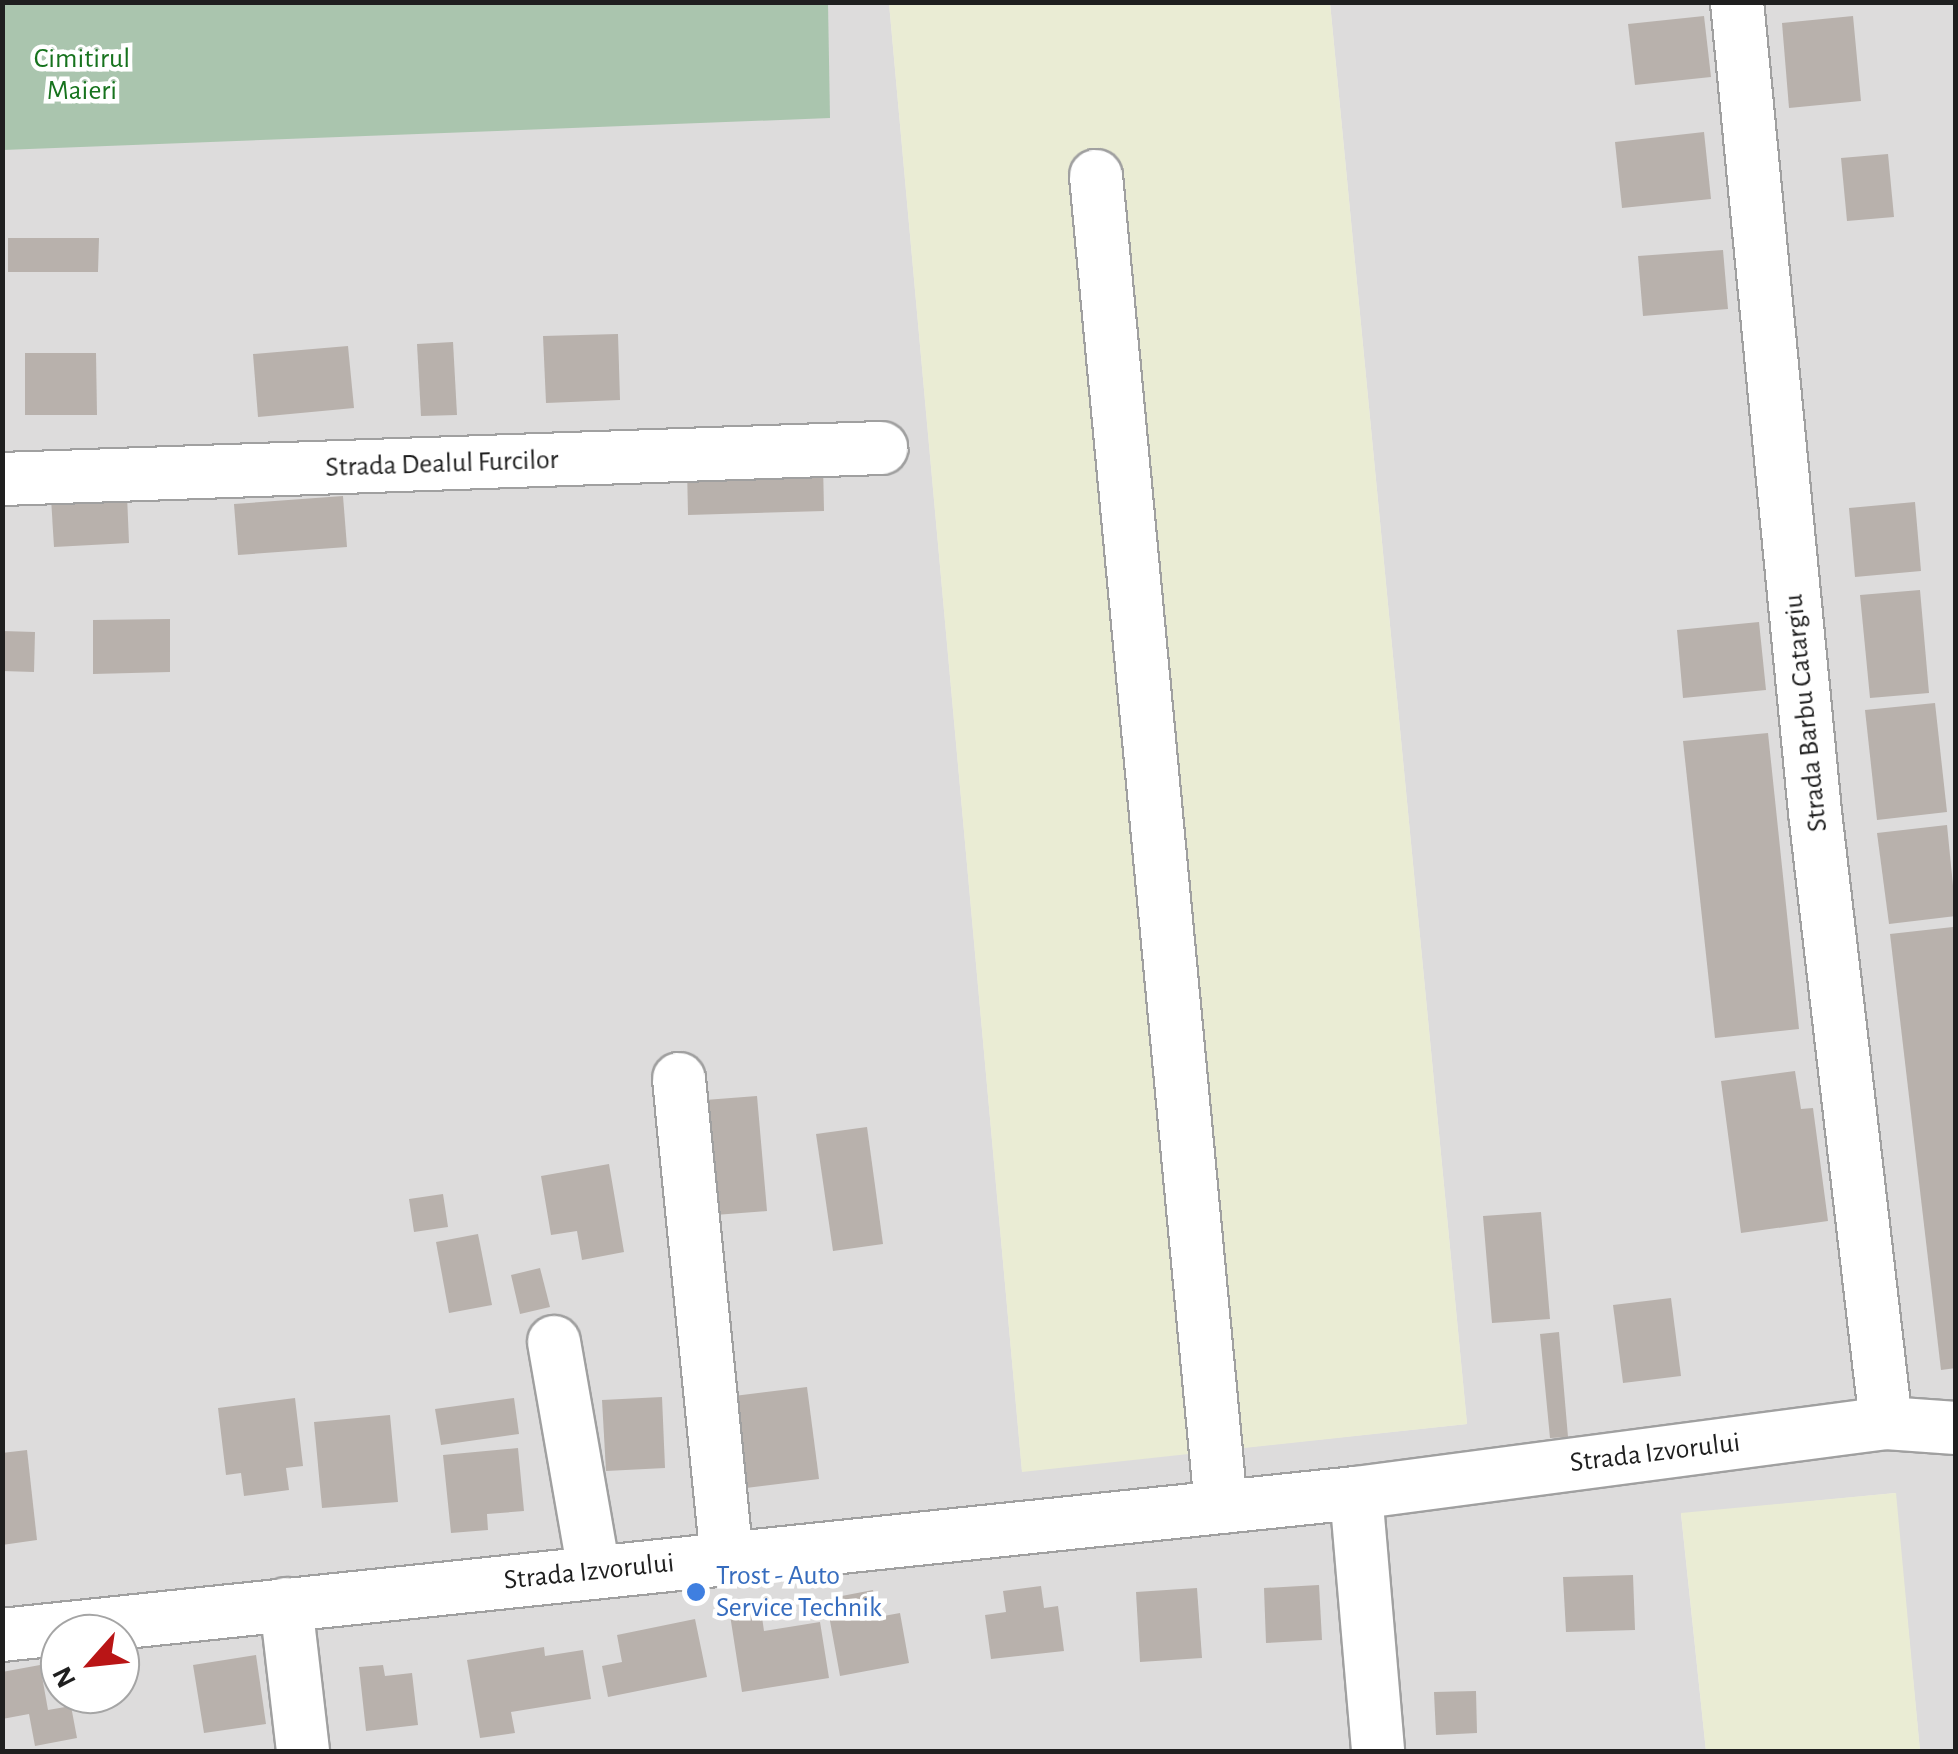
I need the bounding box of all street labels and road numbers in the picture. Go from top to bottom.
street label: Strada Dealul Furcilor [325,443,559,485]
street label: Strada Barbu Catargiu [1777,593,1835,833]
street label: Strada Izvorului [1568,1426,1742,1480]
street label: Strada Izvorului [502,1546,676,1598]

